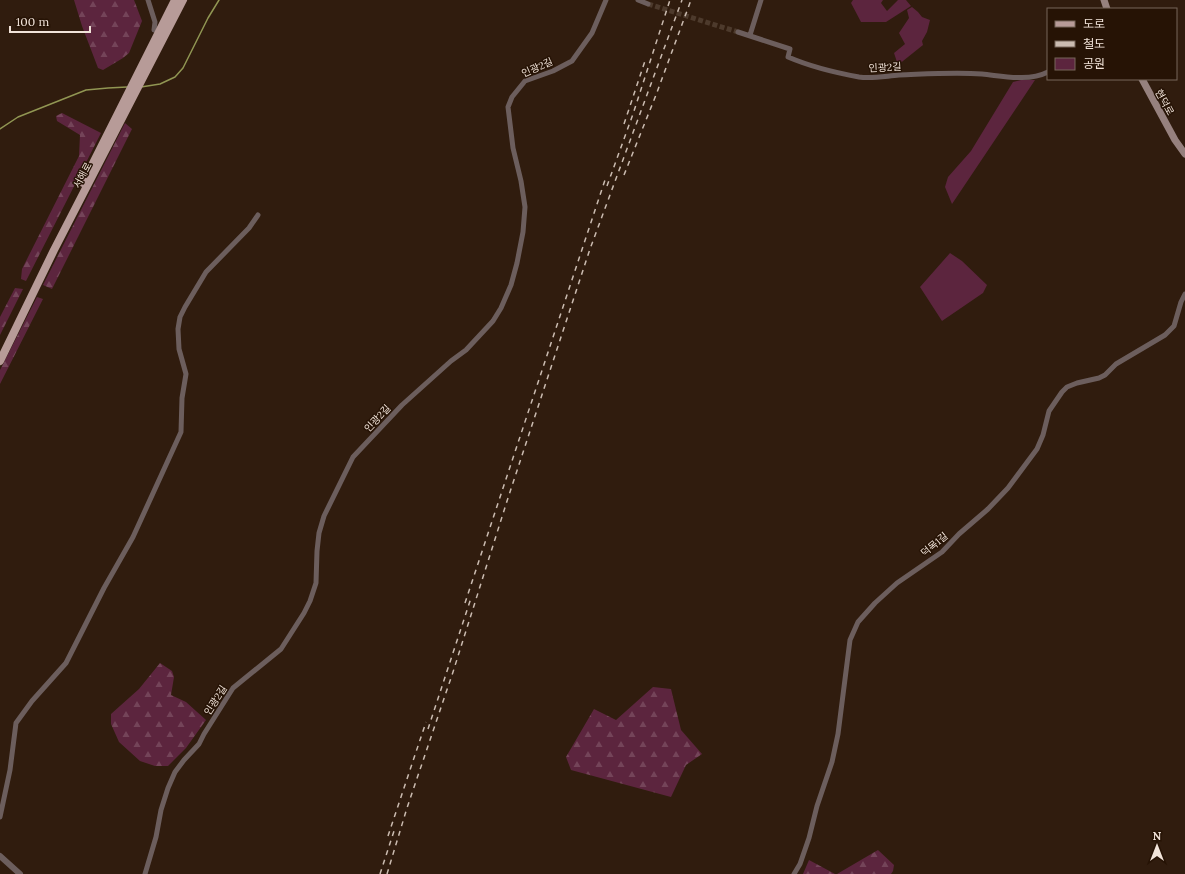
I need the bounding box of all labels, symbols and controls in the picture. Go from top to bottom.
scale bar [10,8,90,34]
legend [1047,8,1177,80]
text: 100 m [16,14,49,29]
text: 도로 [1083,16,1105,31]
text: 철도 [1083,36,1105,51]
street label: 인광2길 [519,55,555,80]
text: 공원 [1083,56,1105,71]
street label: 인광2길 [868,60,902,75]
street label: 현덕로 [1152,87,1177,117]
street label: 서해로 [70,160,95,190]
street label: 인광2길 [361,402,393,435]
street label: 덕목1길 [918,529,950,559]
street label: 인광2길 [201,683,230,718]
north arrow [1137,826,1177,866]
text: N [1153,829,1162,843]

